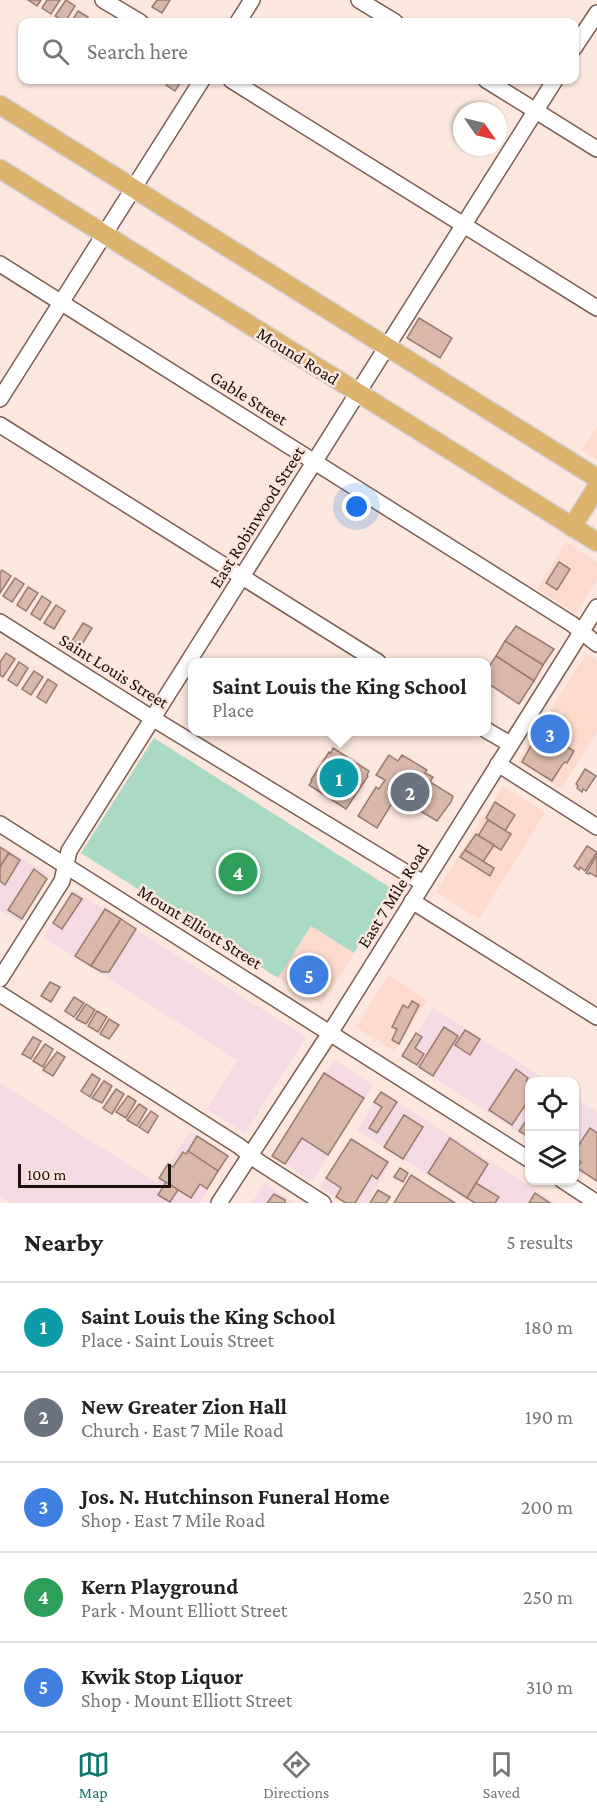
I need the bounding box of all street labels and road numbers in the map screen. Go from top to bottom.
street label: Mound Road [254,323,343,389]
street label: Gable Street [207,366,292,430]
street label: East Robinwood Street [205,442,309,591]
street label: Saint Louis Street [56,629,173,713]
street label: East 7 Mile Road [353,840,433,951]
street label: Mount Elliott Street [134,881,267,974]

